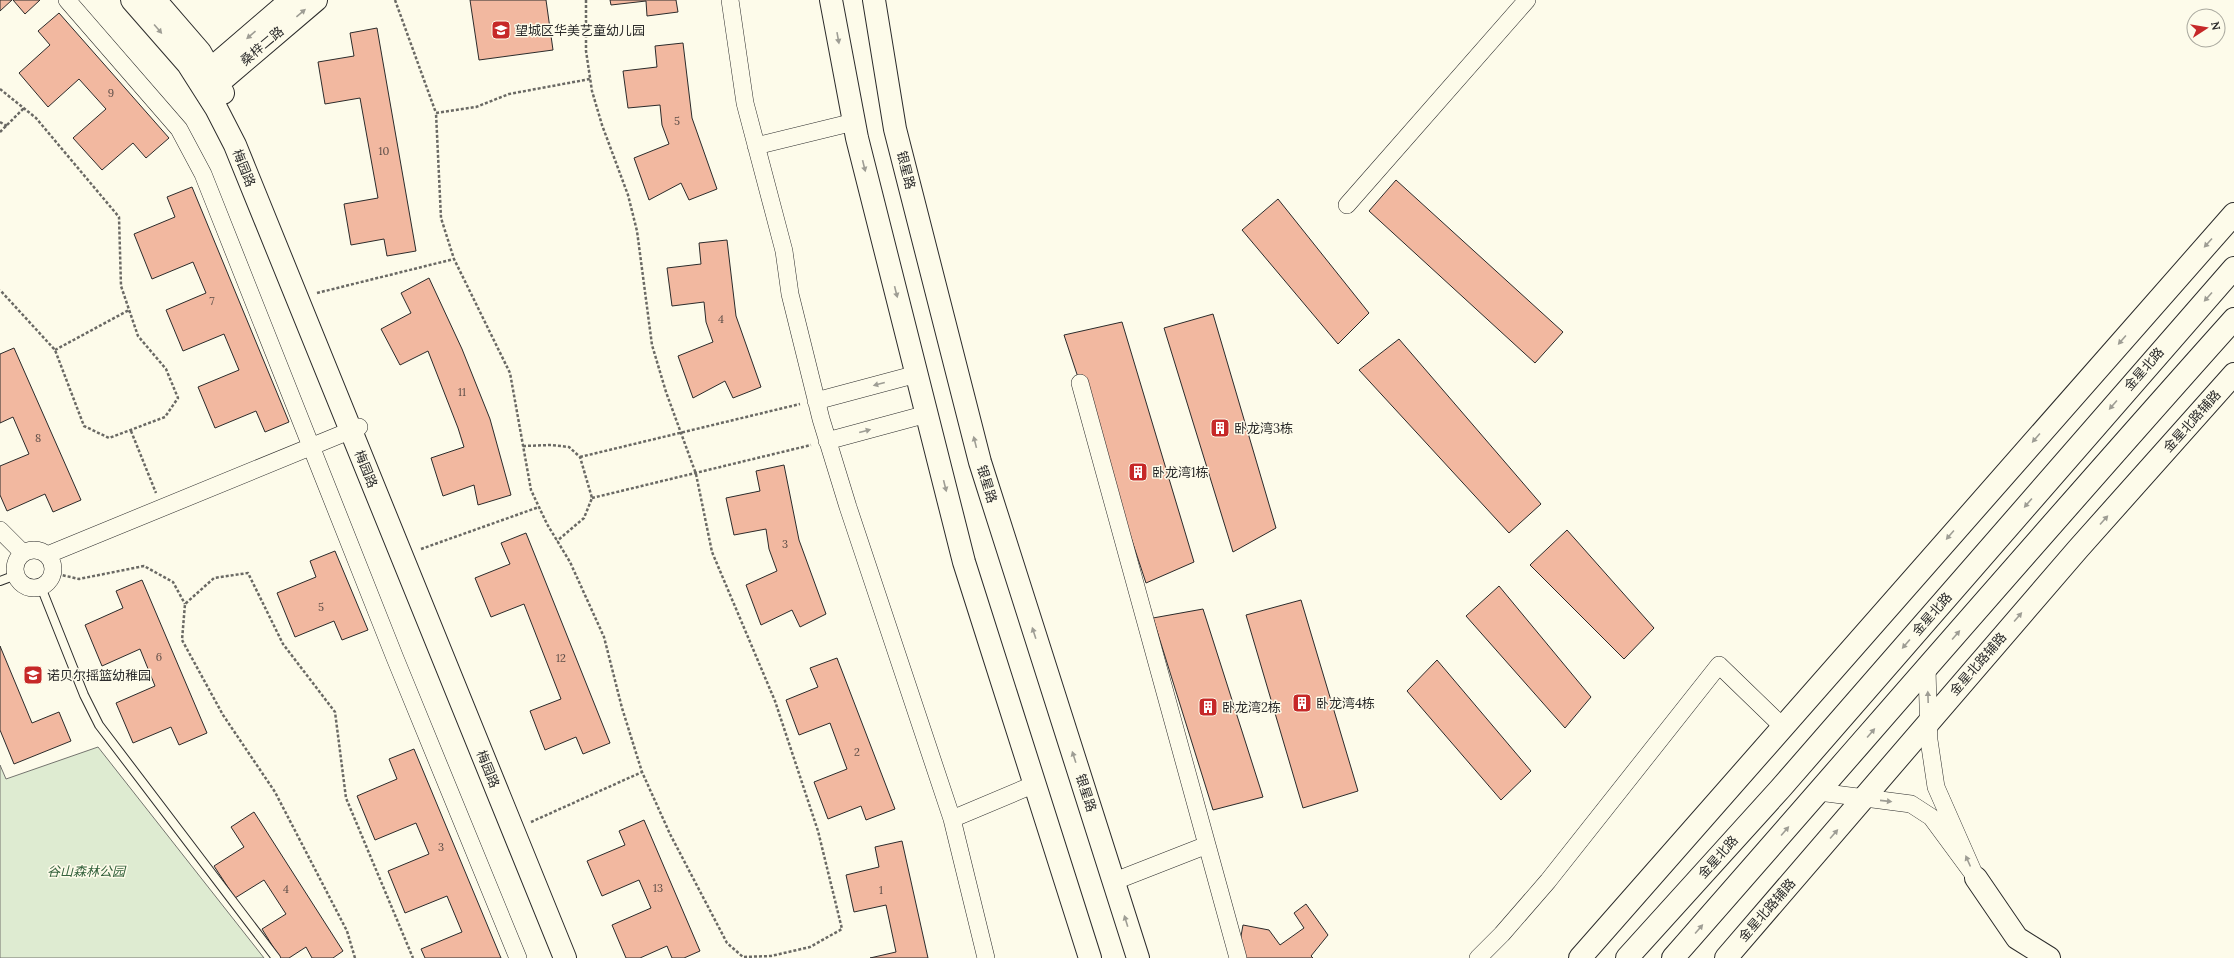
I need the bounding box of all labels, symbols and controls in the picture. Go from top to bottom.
one-way arrow [296,8,306,17]
north arrow [2186,8,2226,48]
school or university icon: 望城区华美艺童幼儿园 [490,19,512,41]
text: N [2208,20,2224,32]
place label: 望城区华美艺童幼儿园 [515,22,645,39]
street label: 桑梓二路 [237,23,287,69]
one-way arrow [153,25,162,34]
one-way arrow [245,30,256,39]
one-way arrow [836,32,842,44]
house number: 9 [108,86,114,100]
house number: 5 [674,114,680,128]
house number: 10 [379,144,390,158]
street label: 梅园路 [229,147,259,189]
street label: 银星路 [893,149,919,191]
one-way arrow [861,160,867,172]
one-way arrow [2203,238,2213,248]
one-way arrow [893,286,899,298]
one-way arrow [2203,292,2213,302]
house number: 7 [209,294,215,308]
house number: 4 [718,312,724,326]
one-way arrow [2118,336,2127,345]
street label: 金星北路 [2121,344,2167,394]
one-way arrow [873,381,885,387]
house number: 11 [458,385,466,399]
street label: 金星北路辅路 [2160,386,2224,456]
one-way arrow [2108,400,2118,410]
building icon: 卧龙湾3栋 [1209,417,1231,439]
place label: 卧龙湾3栋 [1234,420,1293,437]
one-way arrow [859,428,871,434]
house number: 8 [35,431,41,445]
one-way arrow [2031,433,2040,443]
one-way arrow [972,436,978,448]
street label: 梅园路 [351,448,381,490]
building icon: 卧龙湾1栋 [1127,461,1149,483]
street label: 银星路 [973,463,1001,505]
place label: 卧龙湾1栋 [1152,464,1209,481]
one-way arrow [942,480,948,492]
one-way arrow [2023,498,2032,509]
one-way arrow [2099,515,2108,524]
one-way arrow [1946,531,1955,540]
house number: 3 [782,537,788,551]
street label: 金星北路 [1909,589,1955,639]
house number: 5 [318,600,324,614]
one-way arrow [2014,612,2023,623]
one-way arrow [1031,627,1037,639]
street label: 金星北路辅路 [1946,629,2010,699]
one-way arrow [1951,630,1960,640]
one-way arrow [1901,639,1911,649]
house number: 6 [156,650,162,664]
house number: 12 [556,651,566,665]
school or university icon: 诺贝尔摇篮幼稚园 [22,664,44,686]
place label: 诺贝尔摇篮幼稚园 [47,667,151,684]
one-way arrow [1924,691,1931,703]
building icon: 卧龙湾4栋 [1291,692,1313,714]
place label: 卧龙湾4栋 [1316,695,1375,712]
building icon: 卧龙湾2栋 [1197,696,1219,718]
place label: 卧龙湾2栋 [1222,699,1281,716]
one-way arrow [1866,728,1875,739]
house number: 2 [854,745,860,759]
street label: 梅园路 [473,748,503,790]
one-way arrow [1071,751,1077,763]
street label: 银星路 [1072,772,1100,814]
one-way arrow [1880,798,1892,804]
one-way arrow [1780,826,1789,836]
one-way arrow [1829,829,1838,838]
street label: 金星北路 [1694,832,1742,882]
house number: 3 [438,840,444,854]
one-way arrow [1965,855,1971,867]
park label: 谷山森林公园 [47,863,127,880]
street label: 金星北路辅路 [1735,875,1799,945]
house number: 13 [653,881,663,895]
house number: 4 [283,882,289,896]
house number: 1 [879,883,883,897]
one-way arrow [1123,914,1129,926]
one-way arrow [1695,923,1704,934]

